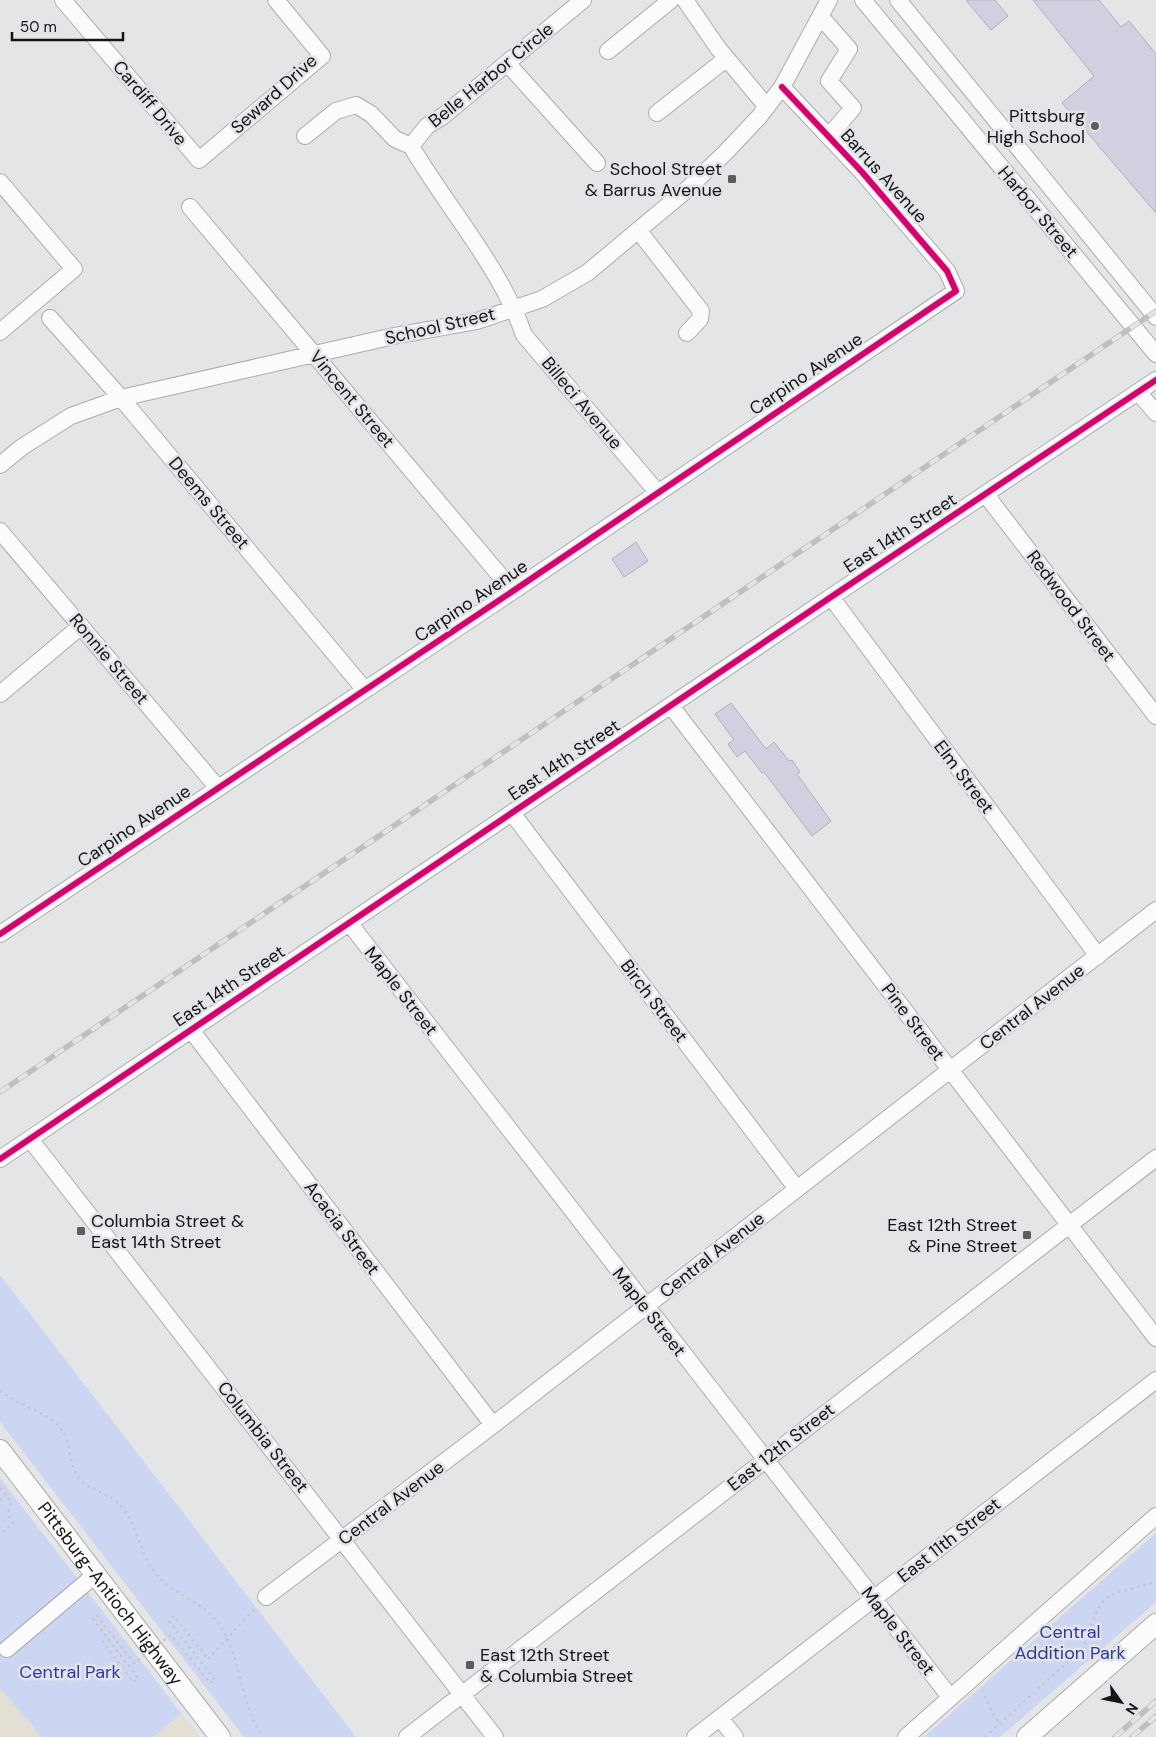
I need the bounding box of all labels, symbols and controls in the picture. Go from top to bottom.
scale bar [12,10,124,42]
text: 50 m [20,17,57,37]
street label: Belle Harbor Circle [423,17,559,133]
street label: Seward Drive [226,49,322,139]
street label: Cardiff Drive [107,55,193,151]
place label: Pittsburg High School [987,104,1085,149]
marker: Pittsburg High School [1089,120,1101,132]
street label: Barrus Avenue [835,124,933,228]
place label: School Street & Barrus Avenue [585,157,722,202]
street label: Harbor Street [992,161,1084,263]
marker: School Street & Barrus Avenue [726,173,738,185]
street label: School Street [383,302,497,350]
street label: Carpino Avenue [745,327,867,421]
street label: Vincent Street [304,345,400,453]
street label: Billeci Avenue [536,352,628,454]
street label: Deems Street [163,452,255,554]
street label: East 14th Street [839,487,961,579]
street label: Redwood Street [1021,545,1121,667]
street label: Carpino Avenue [410,554,532,648]
street label: Ronnie Street [64,608,154,710]
street label: East 14th Street [503,714,625,806]
street label: Elm Street [929,735,999,819]
street label: Carpino Avenue [73,779,195,873]
street label: East 14th Street [168,940,290,1032]
street label: Maple Street [359,942,443,1040]
street label: Birch Street [615,955,693,1047]
street label: Central Avenue [975,958,1089,1056]
street label: Pine Street [876,978,950,1066]
street label: Acacia Street [299,1176,385,1280]
street label: Central Avenue [655,1206,769,1304]
place label: Columbia Street & East 14th Street [91,1209,244,1254]
place label: East 12th Street & Pine Street [887,1213,1017,1258]
marker: Columbia Street & East 14th Street [75,1225,87,1237]
marker: East 12th Street & Pine Street [1021,1229,1033,1241]
street label: Maple Street [607,1263,691,1361]
street label: Columbia Street [212,1376,314,1498]
street label: East 12th Street [723,1398,839,1496]
street label: Central Avenue [333,1455,449,1551]
street label: East 11th Street [892,1492,1006,1588]
street label: Pittsburg-Antioch Highway [32,1497,188,1690]
street label: Maple Street [856,1582,940,1680]
park label: Central Addition Park [1014,1620,1126,1665]
place label: East 12th Street & Columbia Street [480,1643,633,1688]
marker: East 12th Street & Columbia Street [464,1659,476,1671]
park label: Central Park [19,1660,121,1684]
north arrow [1096,1677,1146,1727]
text: N [1122,1700,1142,1718]

